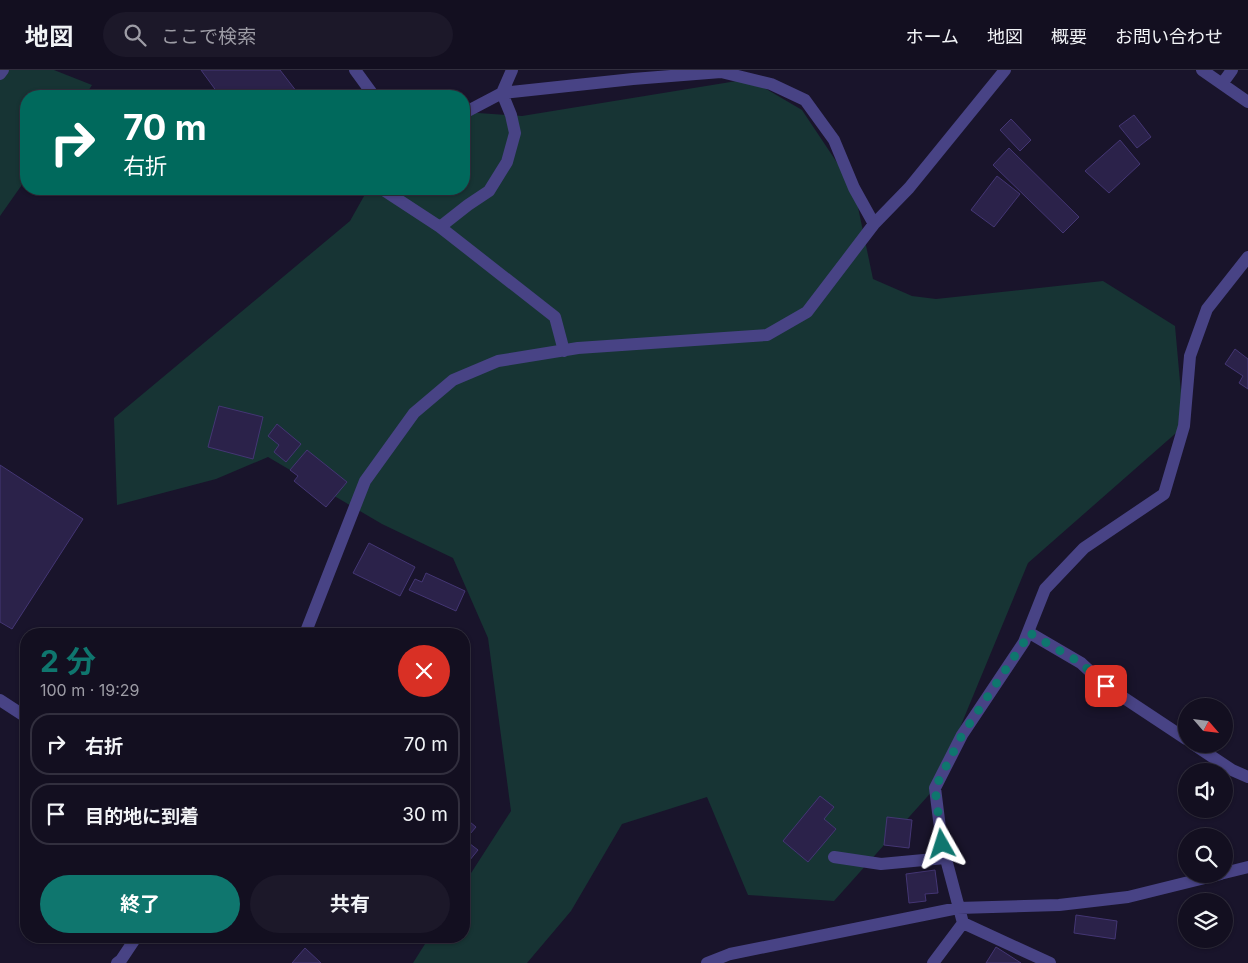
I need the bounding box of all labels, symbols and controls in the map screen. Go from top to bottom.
search box [103,12,453,57]
icon: search [121,21,149,49]
text: 地図 [25,22,73,51]
text: ここで検索 [161,25,256,48]
text: ホーム [906,26,959,47]
text: 地図 [987,26,1023,47]
text: 概要 [1051,26,1087,47]
text: お問い合わせ [1115,26,1223,47]
text: 70 m [123,106,207,148]
icon: right [40,110,105,175]
text: 右折 [123,153,167,179]
text: 2 分 [40,643,96,679]
button: close [398,645,450,697]
pin [1085,665,1127,707]
icon: arrive [1092,672,1120,700]
text: 100 m · 19:29 [40,680,140,700]
north arrow [1178,698,1232,752]
map controls [1178,698,1233,948]
icon: right [42,730,70,758]
text: 70 m [404,733,448,756]
text: 右折 [85,735,123,758]
button: sound [1178,763,1233,818]
icon: arrive [42,800,70,828]
text: 30 m [402,803,448,826]
text: 目的地に到着 [85,805,199,828]
position arrow [915,817,967,869]
button: search [1178,828,1233,883]
button: 終了 [40,875,240,933]
button: 共有 [250,875,450,933]
button: layers [1178,893,1233,948]

